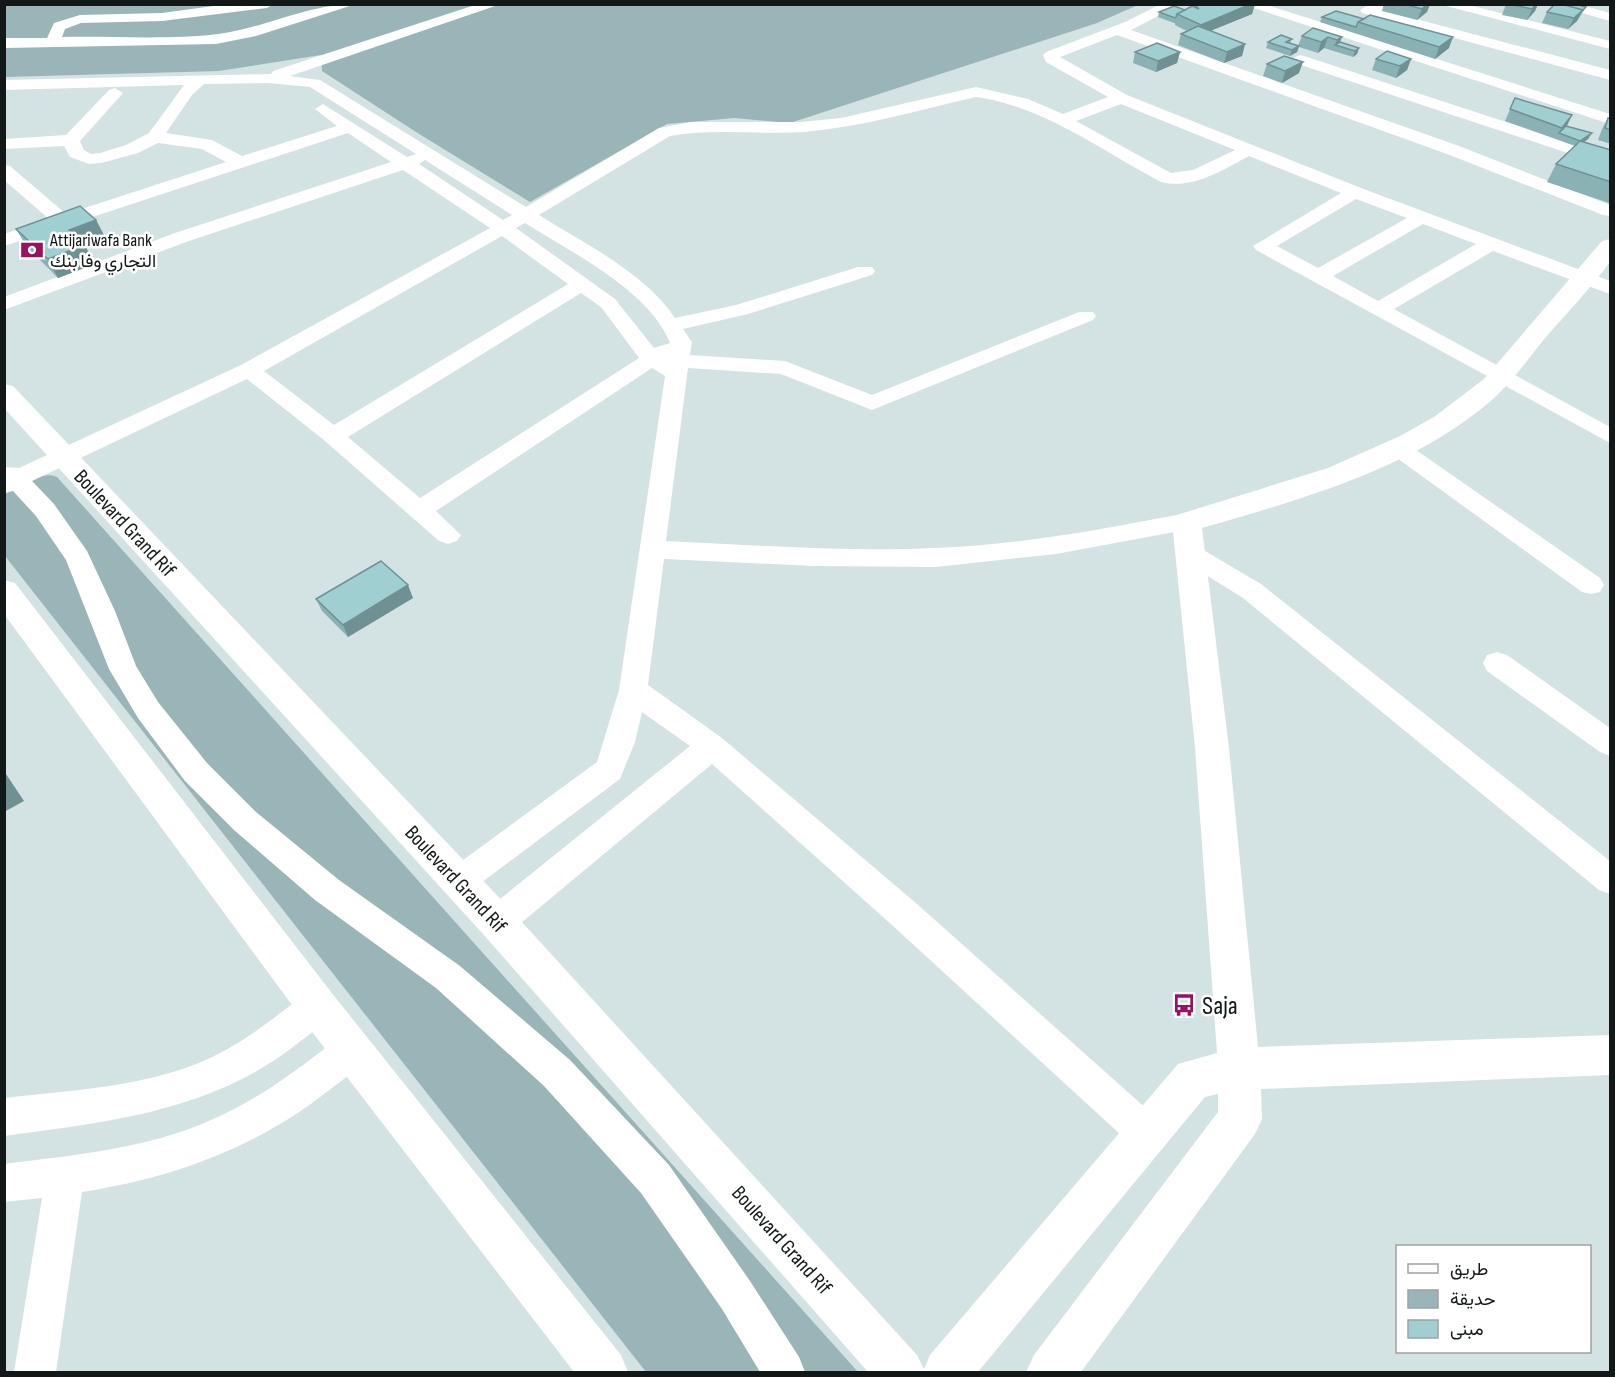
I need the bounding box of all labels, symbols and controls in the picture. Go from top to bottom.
place label: Attijariwafa Bank التجاري وفا بنك [49,230,156,276]
bank icon: Attijariwafa Bank التجاري وفا بنك [19,237,45,263]
street label: Boulevard Grand Rif [69,464,181,583]
street label: Boulevard Grand Rif [400,820,512,939]
place label: Saja [1202,991,1238,1022]
bus stop icon: Saja [1171,992,1197,1018]
street label: Boulevard Grand Rif [726,1181,838,1301]
legend [1396,1245,1591,1353]
text: طريق [1450,1259,1488,1280]
text: حديقة [1450,1289,1496,1310]
text: مبنى [1450,1319,1484,1340]

